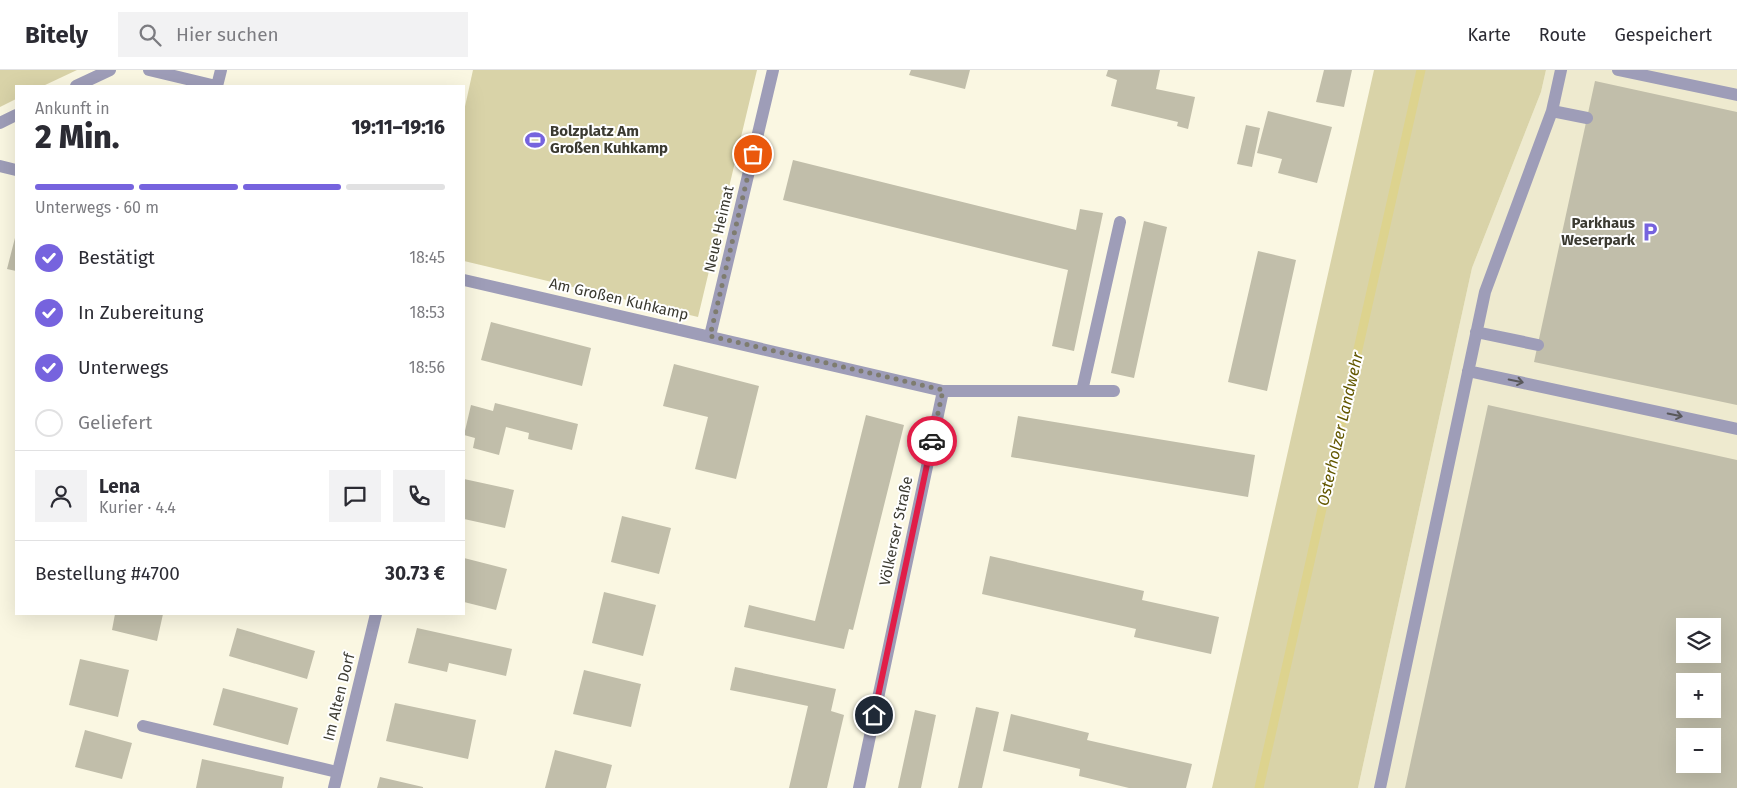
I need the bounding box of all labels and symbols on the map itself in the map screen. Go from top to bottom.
place label: Bolzplatz Am Großen Kuhkamp [550,122,668,157]
sports icon: Bolzplatz Am Großen Kuhkamp [524,129,546,151]
pin [732,133,774,175]
street label: Neue Heimat [700,183,738,274]
place label: Parkhaus Weserpark [1561,214,1636,249]
parking icon: Parkhaus Weserpark [1639,221,1661,243]
street label: Am Großen Kuhkamp [548,274,690,324]
water label: Osterholzer Landwehr [1313,350,1367,508]
one-way arrow [1508,377,1524,386]
one-way arrow [1666,411,1682,420]
courier [907,416,957,466]
street label: Völkerser Straße [876,475,916,587]
street label: Im Alten Dorf [319,650,359,743]
pin [853,694,895,736]

